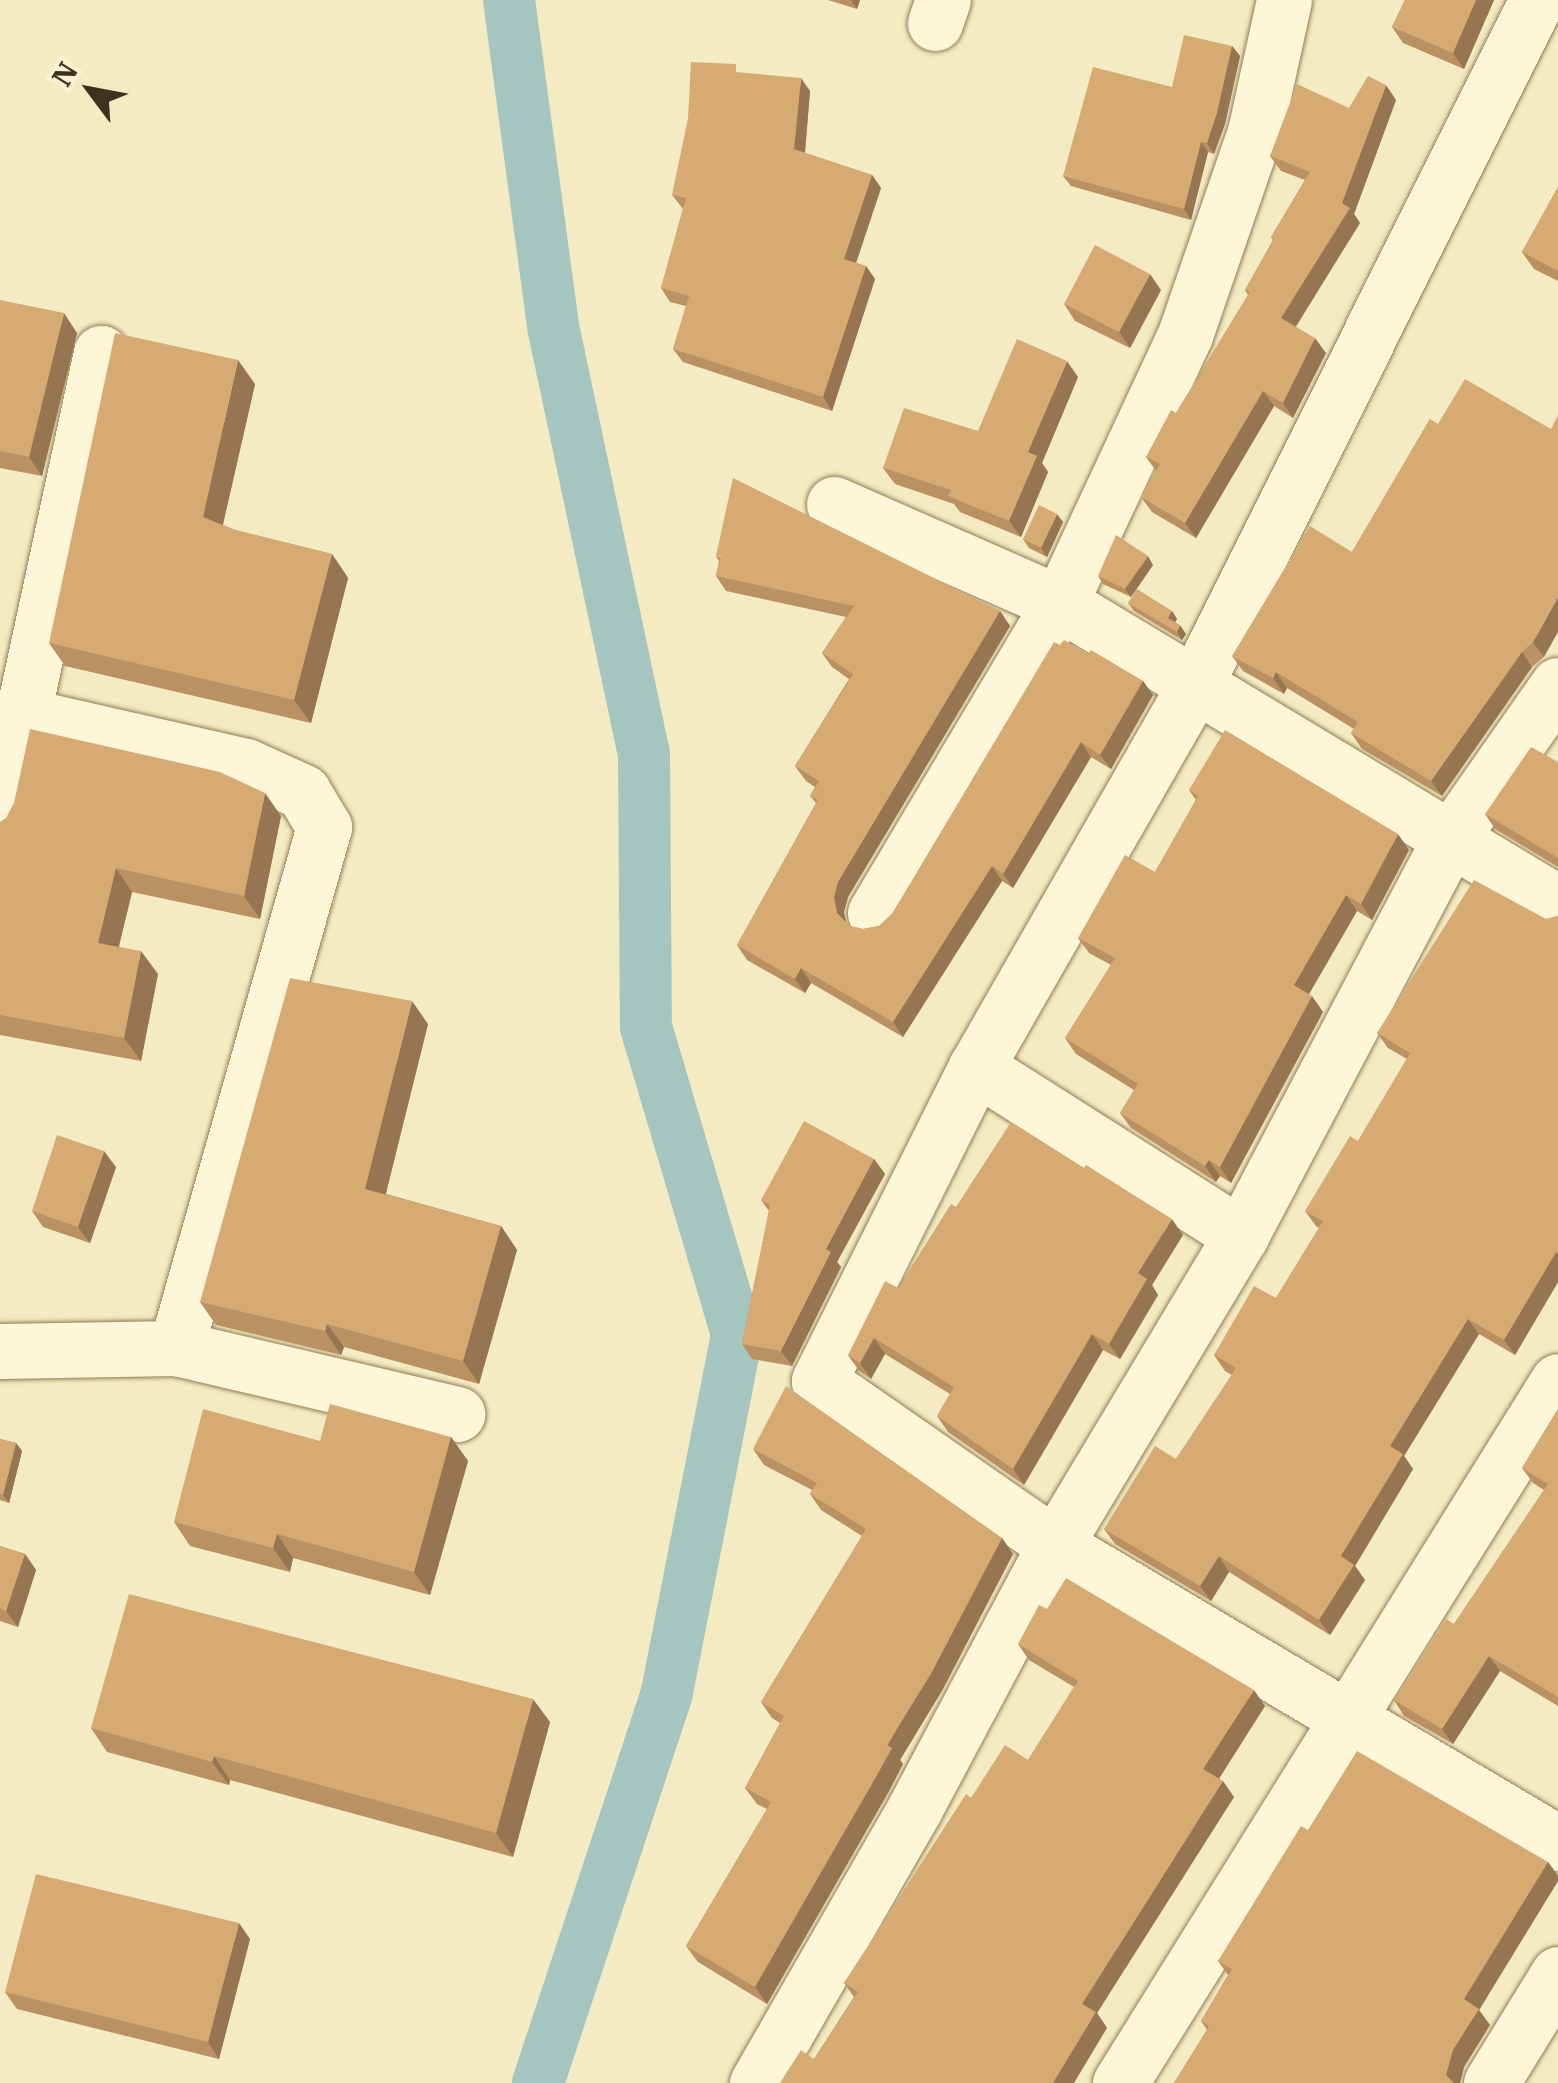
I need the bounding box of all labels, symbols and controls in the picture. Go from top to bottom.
north arrow [40,40,140,140]
text: N [43,55,86,93]

